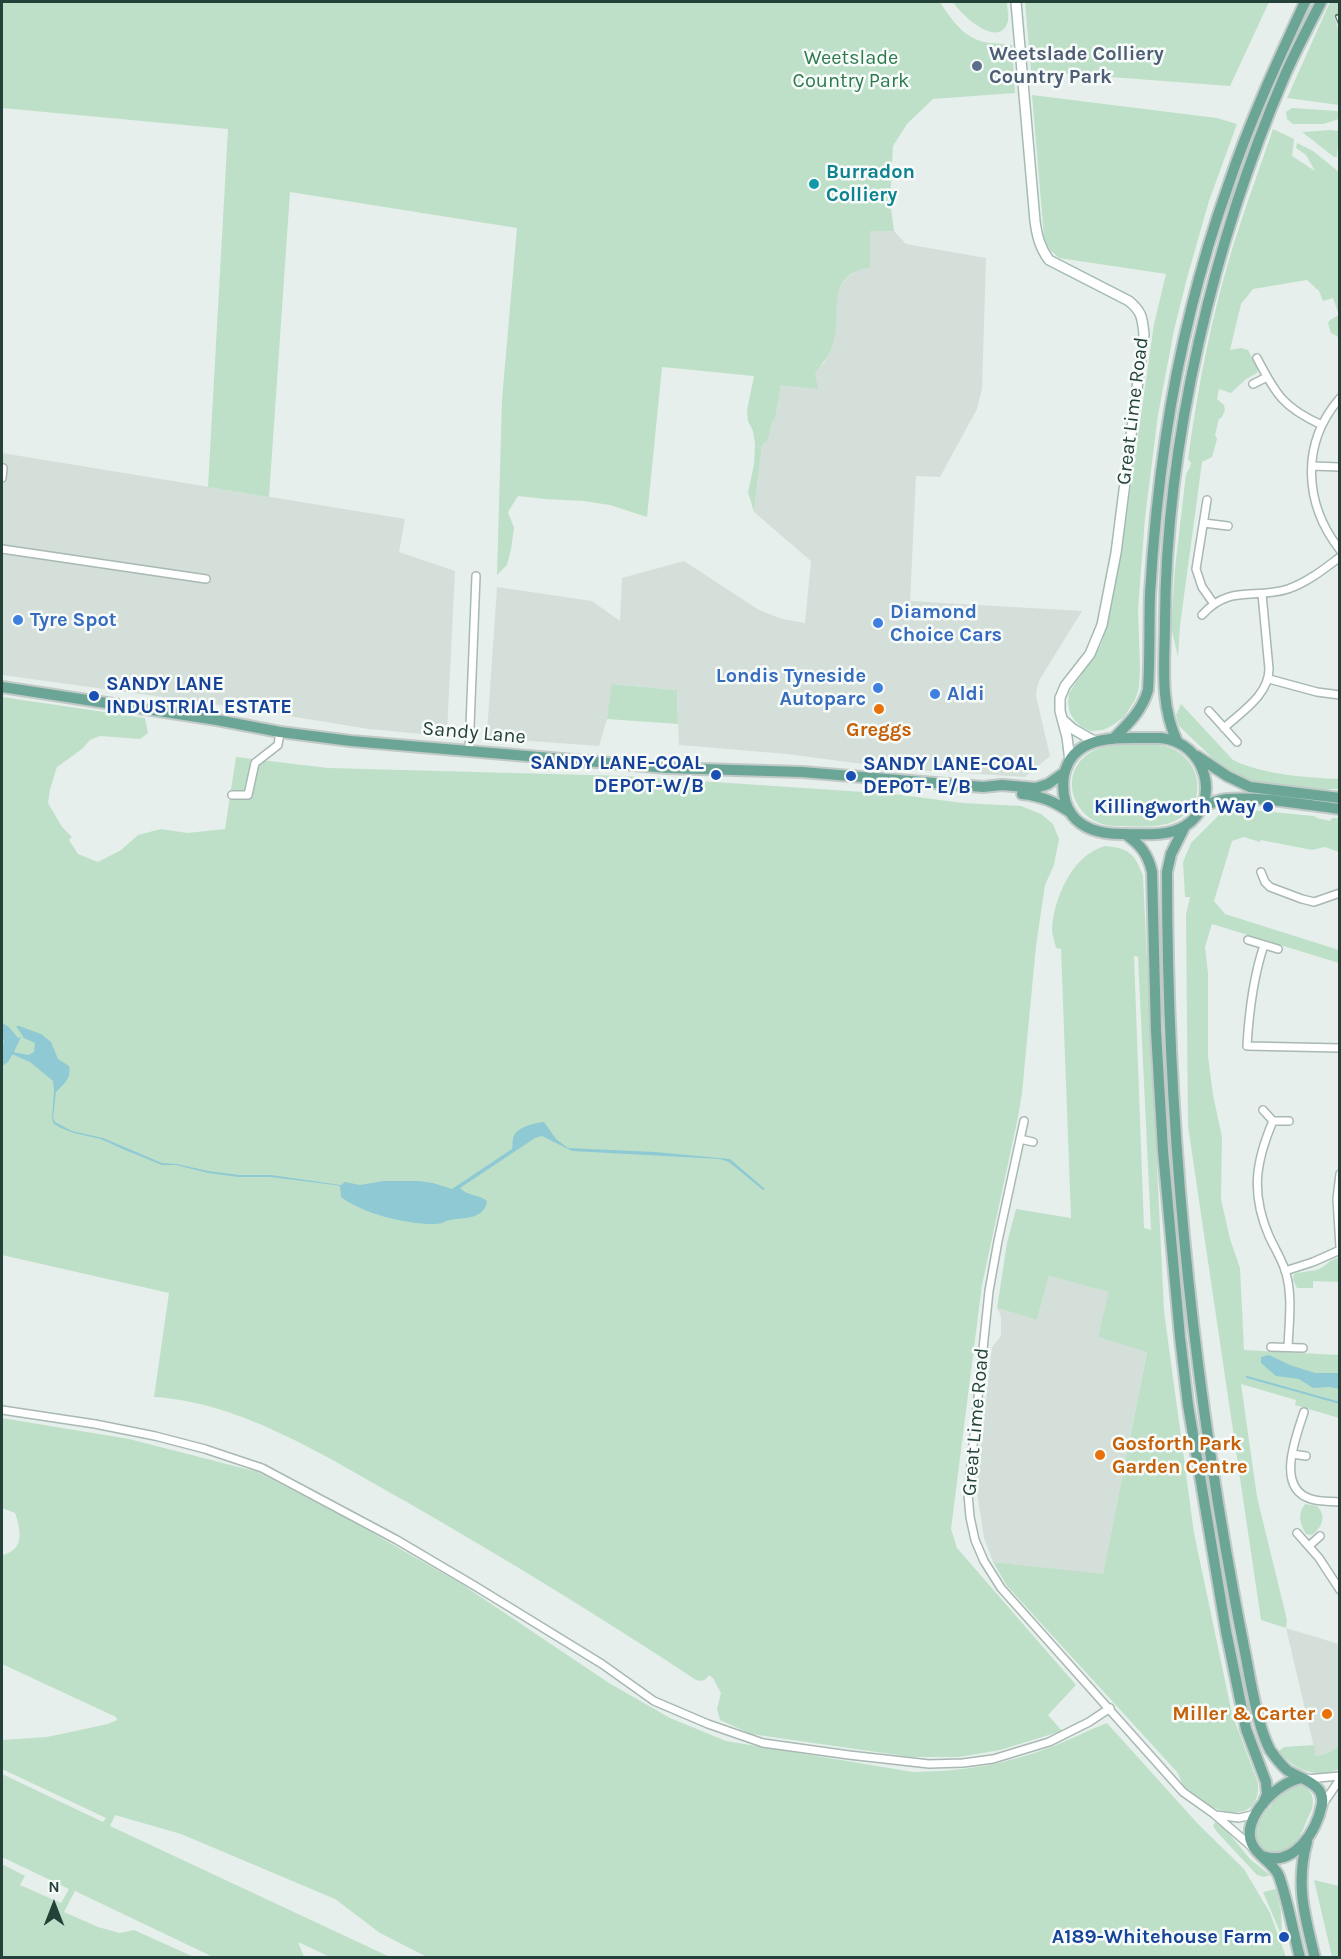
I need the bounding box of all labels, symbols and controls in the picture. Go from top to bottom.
place label: Weetslade Colliery Country Park [989,42,1164,89]
park label: Weetslade Country Park [793,46,909,93]
marker: Weetslade Colliery Country Park [970,59,984,73]
place label: Burradon Colliery [826,160,915,207]
marker: Burradon Colliery [807,177,821,191]
street label: Great Lime Road [1112,336,1154,486]
place label: Diamond Choice Cars [890,600,1002,647]
place label: Tyre Spot [30,608,117,632]
marker: Tyre Spot [11,613,25,627]
marker: Diamond Choice Cars [871,616,885,630]
place label: Londis Tyneside Autoparc [716,664,866,711]
place label: SANDY LANE INDUSTRIAL ESTATE [106,672,292,719]
marker: Londis Tyneside Autoparc [871,681,885,695]
place label: Aldi [947,682,984,706]
marker: Aldi [928,687,942,701]
marker: SANDY LANE INDUSTRIAL ESTATE [87,689,101,703]
marker: Greggs [872,702,886,716]
street label: Sandy Lane [421,717,527,749]
place label: Greggs [846,718,912,742]
place label: SANDY LANE-COAL DEPOT-W/B [530,751,704,798]
place label: SANDY LANE-COAL DEPOT- E/B [863,752,1037,799]
marker: SANDY LANE-COAL DEPOT-W/B [709,768,723,782]
marker: SANDY LANE-COAL DEPOT- E/B [844,769,858,783]
place label: Killingworth Way [1094,795,1256,819]
marker: Killingworth Way [1261,800,1275,814]
street label: Great Lime Road [958,1347,994,1497]
place label: Gosforth Park Garden Centre [1112,1432,1248,1479]
marker: Gosforth Park Garden Centre [1093,1448,1107,1462]
place label: Miller & Carter [1172,1702,1315,1726]
marker: Miller & Carter [1320,1707,1334,1721]
north arrow [24,1875,84,1935]
text: N [48,1877,60,1896]
place label: A189-Whitehouse Farm [1052,1925,1272,1949]
marker: A189-Whitehouse Farm [1277,1930,1291,1944]

